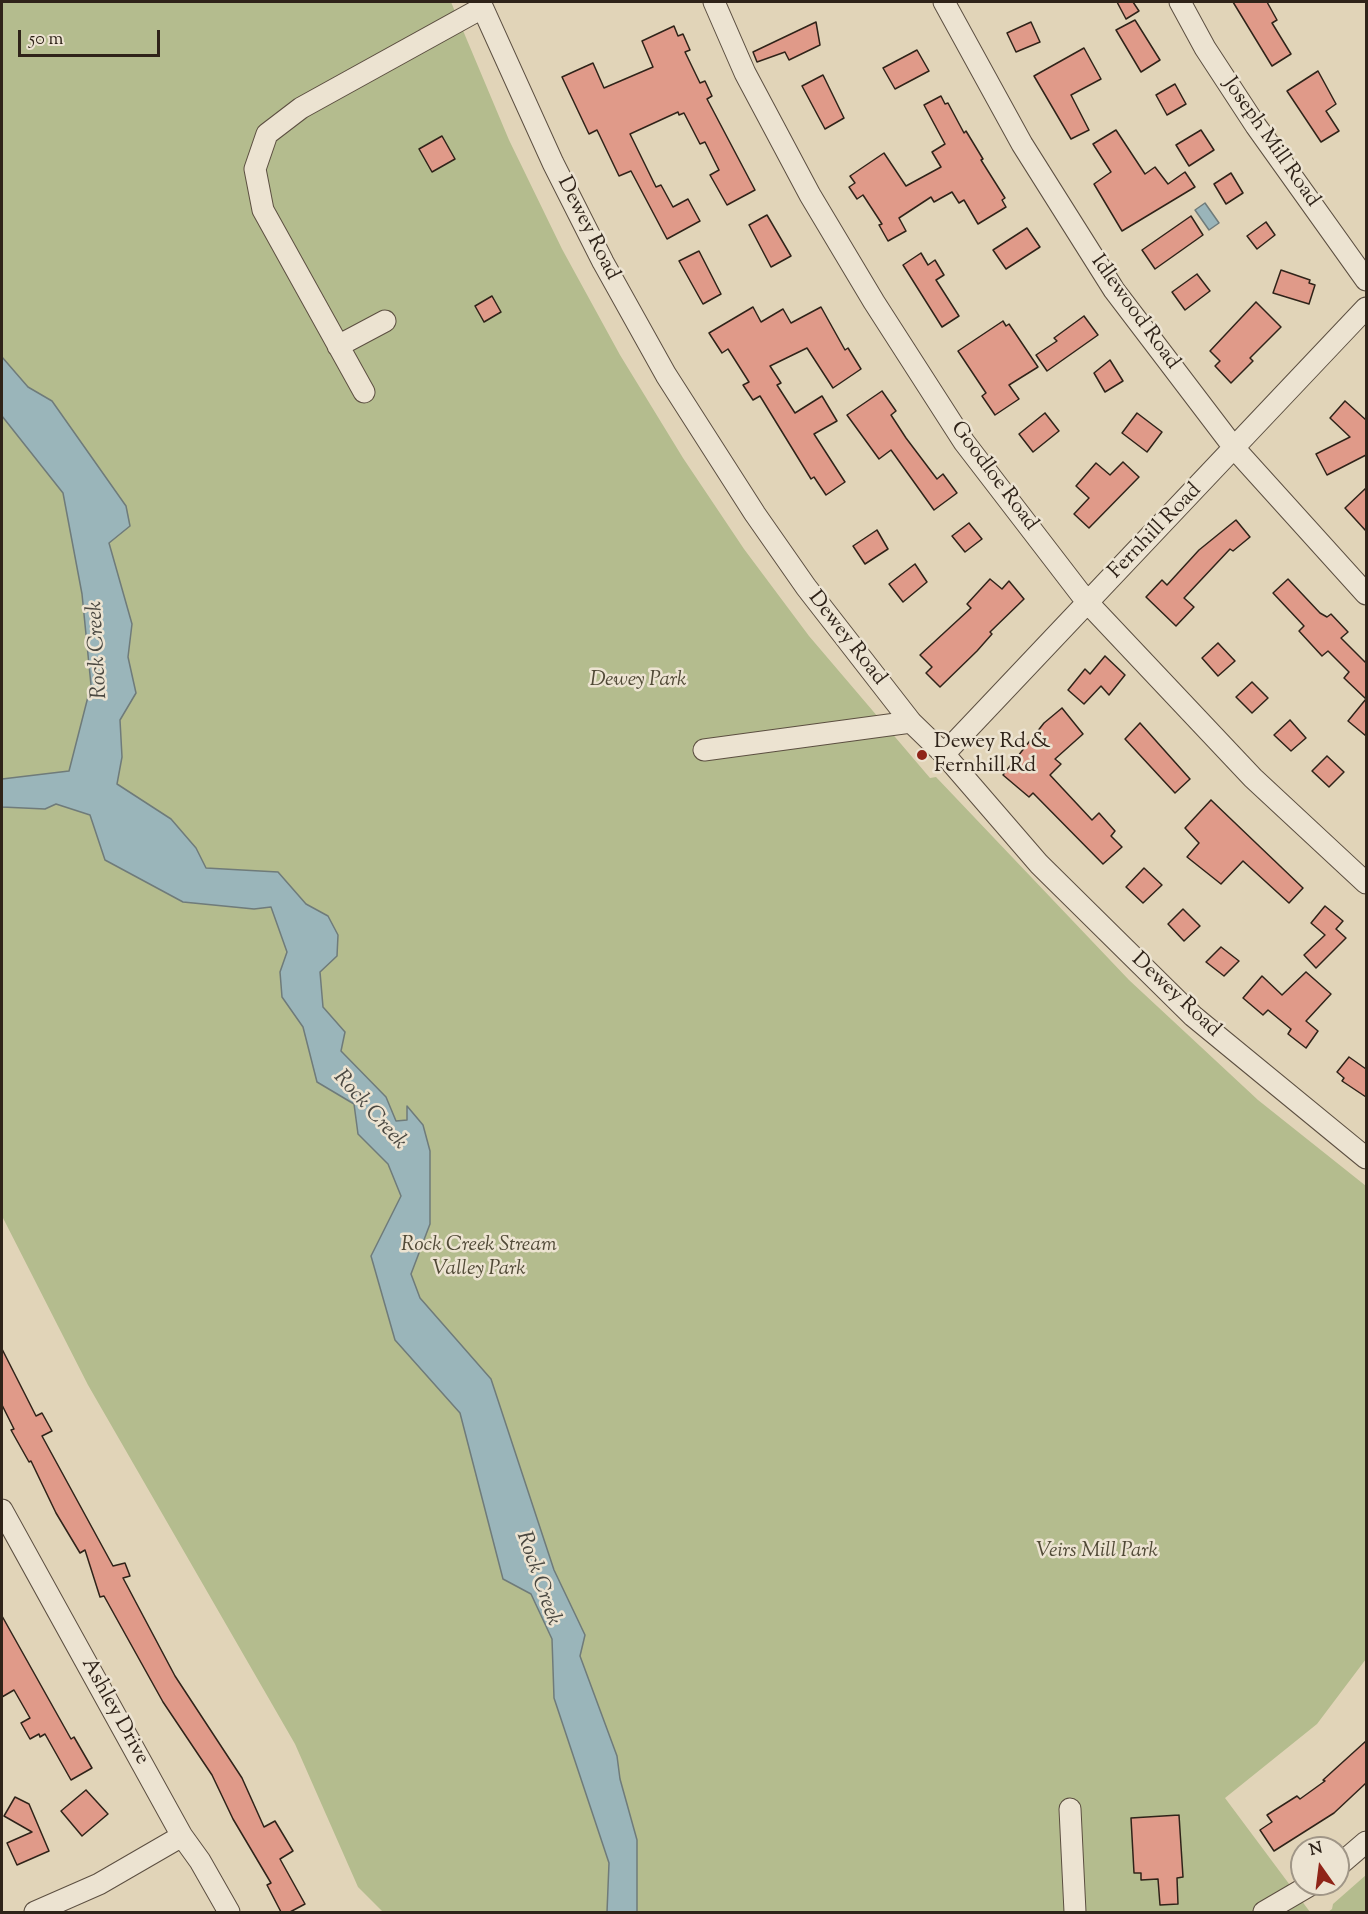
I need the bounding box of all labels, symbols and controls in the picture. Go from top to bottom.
scale bar [21,18,164,56]
text: 50 m [29,27,63,53]
street label: Joseph Mill Road [1216,73,1324,213]
street label: Dewey Road [550,173,624,285]
street label: Idlewood Road [1084,251,1184,375]
street label: Goodloe Road [944,417,1042,537]
street label: Fernhill Road [1104,479,1208,585]
street label: Dewey Road [801,587,891,691]
water label: Rock Creek [83,600,115,700]
park label: Dewey Park [590,668,686,694]
place label: Dewey Rd & Fernhill Rd [934,730,1050,780]
marker: Dewey Rd & Fernhill Rd [915,748,929,762]
street label: Dewey Road [1125,948,1225,1044]
water label: Rock Creek [326,1066,412,1156]
park label: Rock Creek Stream Valley Park [401,1233,557,1283]
water label: Rock Creek [509,1528,565,1630]
park label: Veirs Mill Park [1036,1539,1158,1565]
street label: Ashley Drive [74,1654,154,1770]
north arrow [1290,1836,1350,1896]
text: N [1307,1837,1325,1863]

